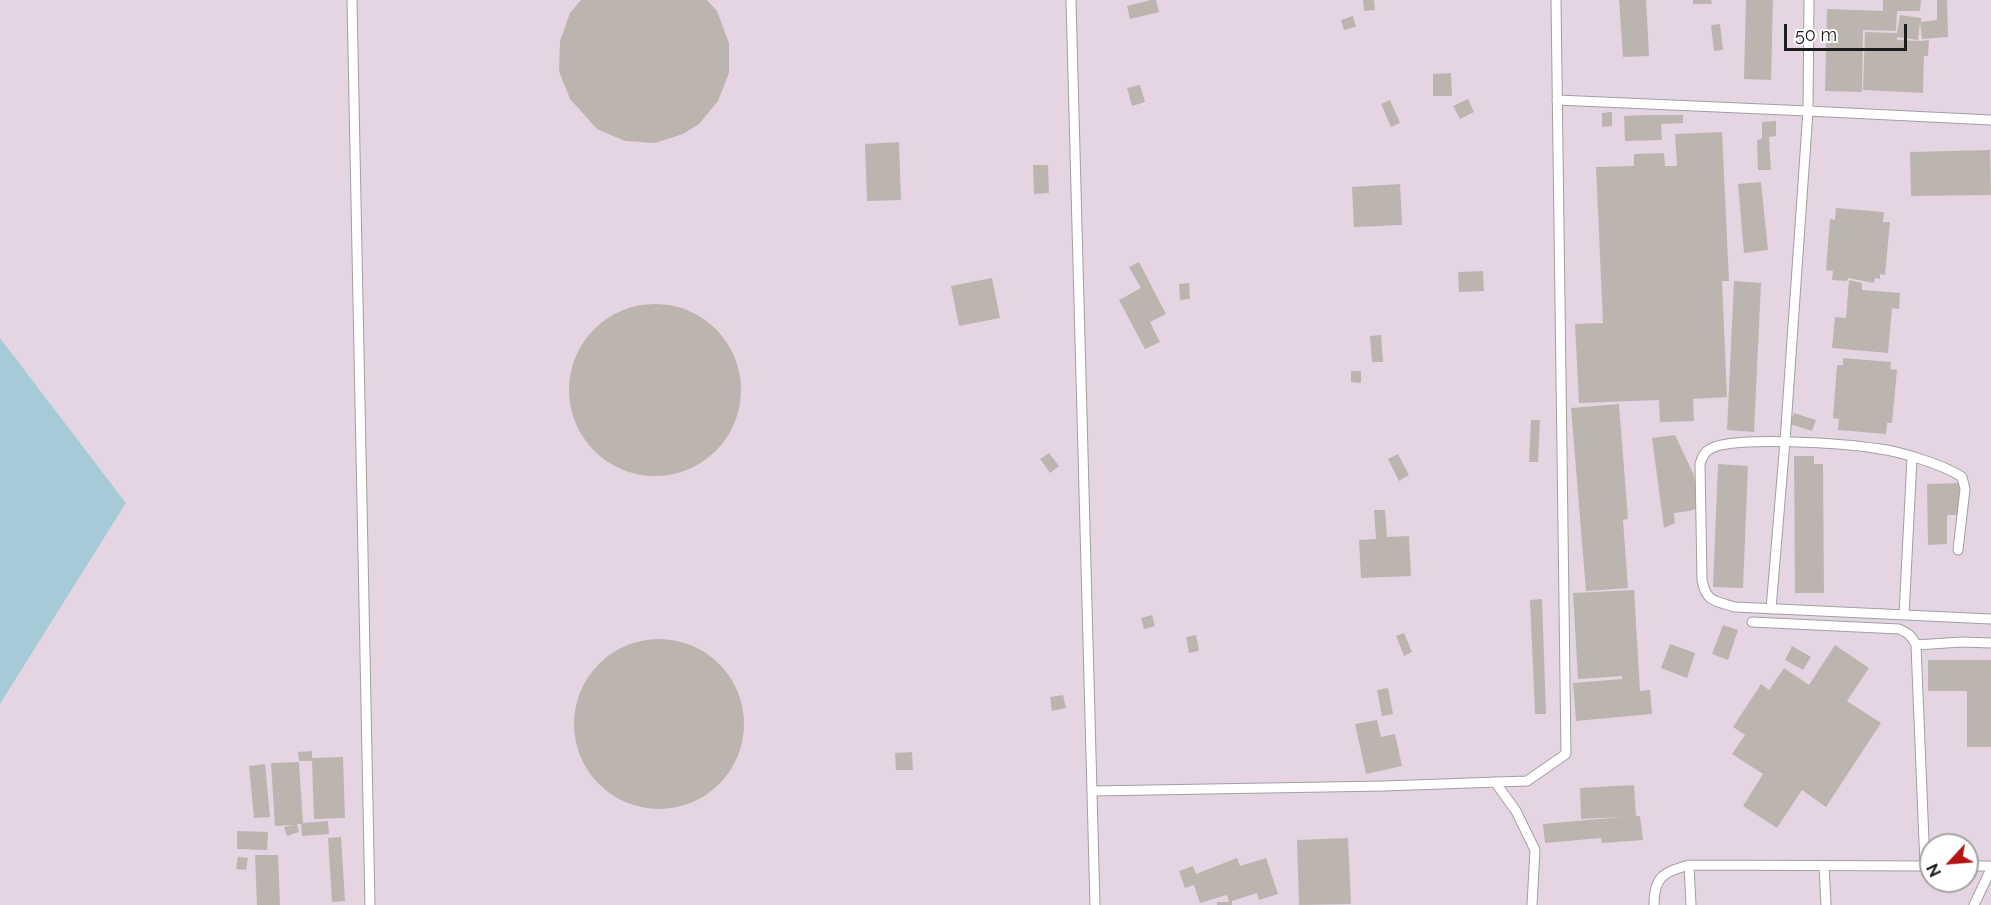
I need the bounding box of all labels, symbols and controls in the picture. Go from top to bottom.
scale bar [1787,12,1910,50]
text: 50 m [1795,24,1837,45]
north arrow [1919,833,1979,893]
text: N [1923,861,1945,880]

